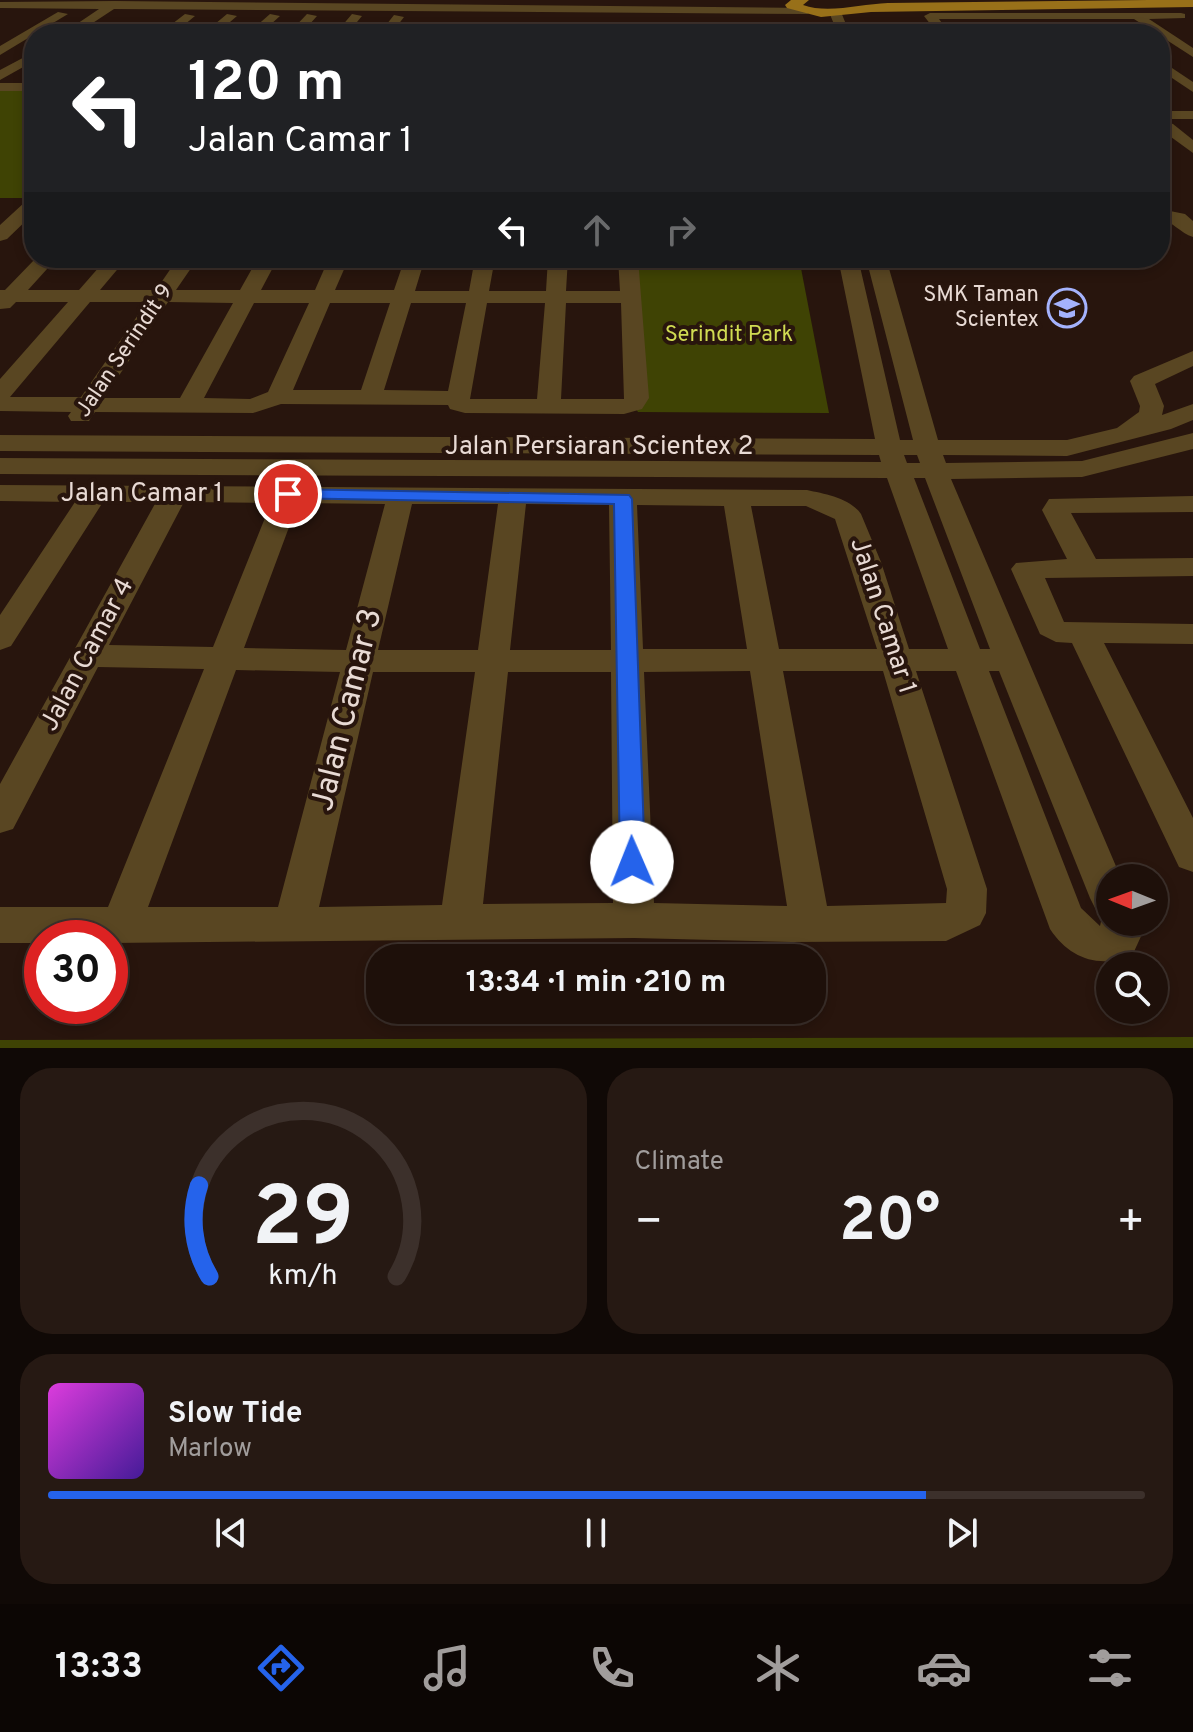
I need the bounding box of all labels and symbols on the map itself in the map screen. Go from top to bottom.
street label: Jalan Serindit 9 [70,279,180,423]
place label: SMK Taman Scientex [923,282,1039,334]
school or university icon: SMK Taman Scientex [1046,287,1088,329]
park label: Serindit Park [665,322,793,349]
street label: Jalan Persiaran Scientex 2 [445,431,753,464]
pin [254,460,322,528]
street label: Jalan Camar 1 [61,478,223,511]
street label: Jalan Camar 1 [841,534,923,698]
street label: Jalan Camar 4 [34,573,142,737]
street label: Jalan Camar 3 [304,605,392,815]
position arrow [590,820,674,904]
north arrow [1096,864,1168,936]
speed limit sign: 30 [24,920,128,1024]

